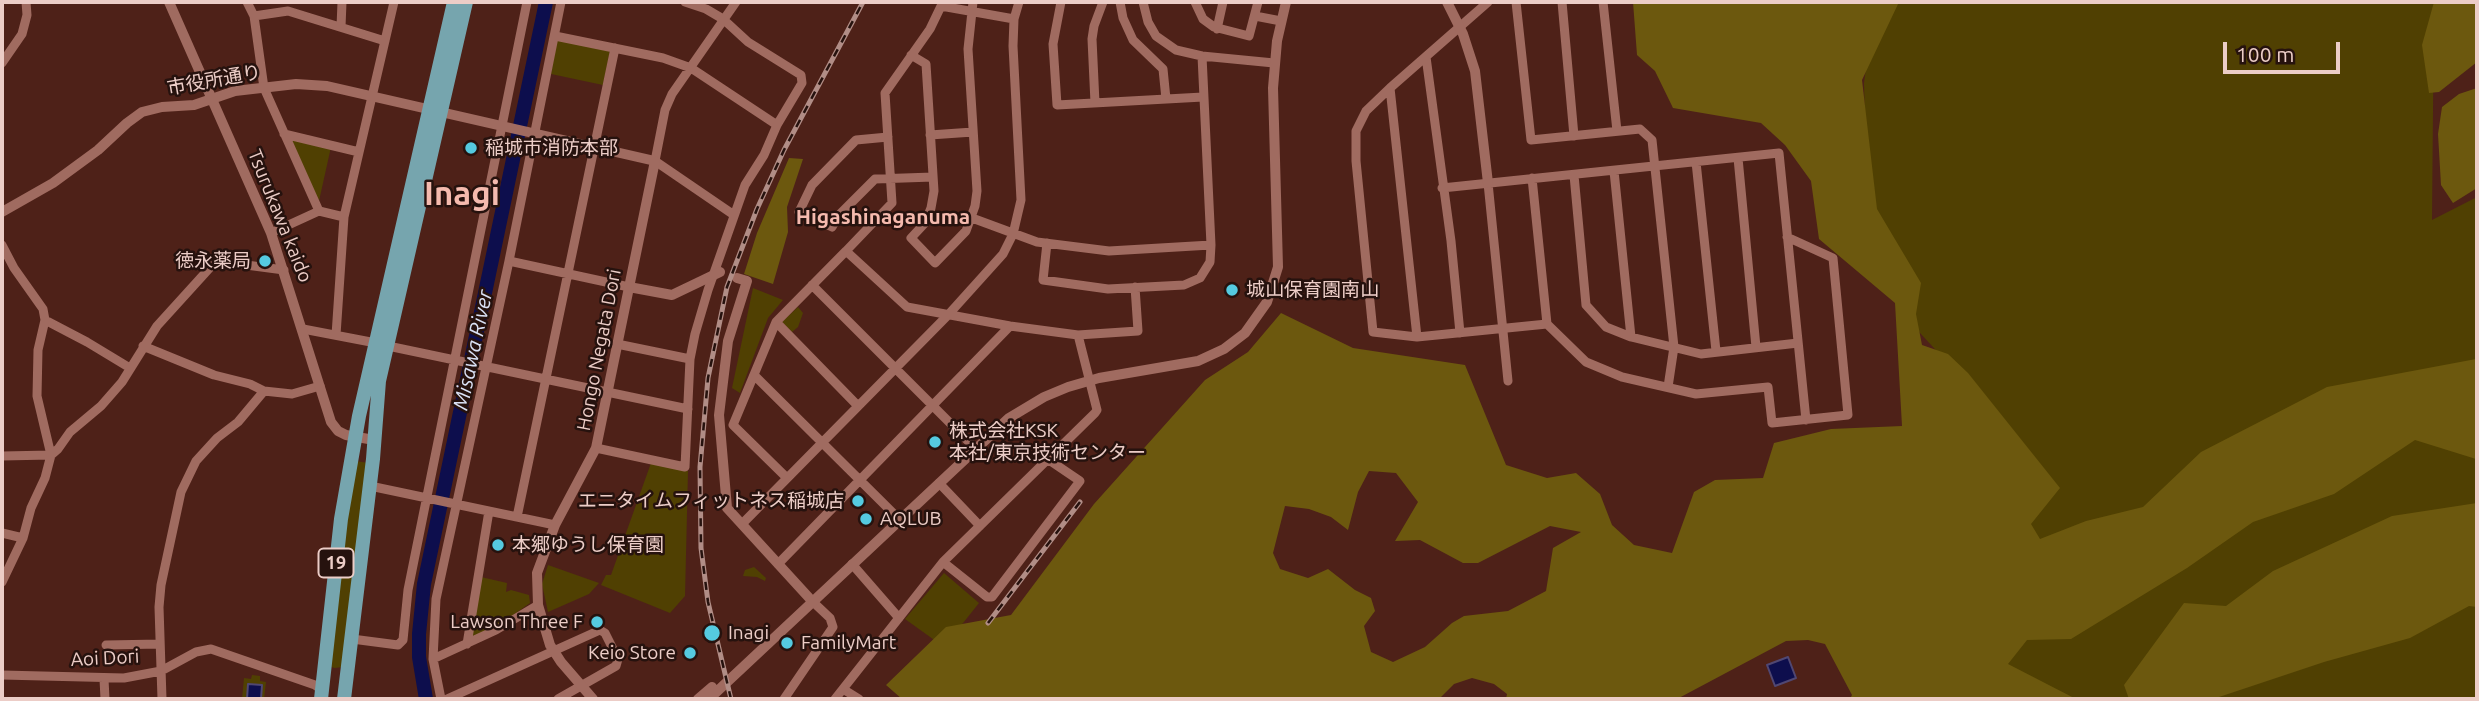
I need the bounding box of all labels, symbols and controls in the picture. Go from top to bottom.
scale bar [2227,28,2344,72]
text: 100 m [2236,42,2294,66]
street label: 市役所通り [165,61,263,99]
place label: 稲城市消防本部 [485,137,618,159]
marker: 稲城市消防本部 [463,140,479,156]
street label: Tsurukawa kaido [243,146,317,286]
district label: Inagi [424,174,500,214]
district label: Higashinaganuma [796,204,970,230]
place label: 徳永薬局 [175,250,251,272]
marker: 徳永薬局 [257,253,273,269]
street label: Hongo Negata Dori [572,267,626,433]
place label: 城山保育園南山 [1246,279,1379,301]
marker: 城山保育園南山 [1224,282,1240,298]
water label: Misawa River [448,288,498,412]
place label: 株式会社KSK 本社/東京技術センター [949,420,1146,464]
marker: 株式会社KSK 本社/東京技術センター [927,434,943,450]
place label: エニタイムフィットネス稲城店 [578,490,844,512]
marker: エニタイムフィットネス稲城店 [850,493,866,509]
place label: AQLUB [880,508,941,530]
marker: AQLUB [858,511,874,527]
place label: 本郷ゆうし保育園 [512,534,664,556]
marker: 本郷ゆうし保育園 [490,537,506,553]
road number: 19 [318,548,354,578]
place label: Lawson Three F [450,611,583,633]
marker: Lawson Three F [589,614,605,630]
place label: Inagi [728,622,769,644]
marker: Inagi [702,623,722,643]
place label: FamilyMart [801,632,896,654]
marker: FamilyMart [779,635,795,651]
place label: Keio Store [588,642,676,664]
street label: Aoi Dori [70,645,140,671]
marker: Keio Store [682,645,698,661]

